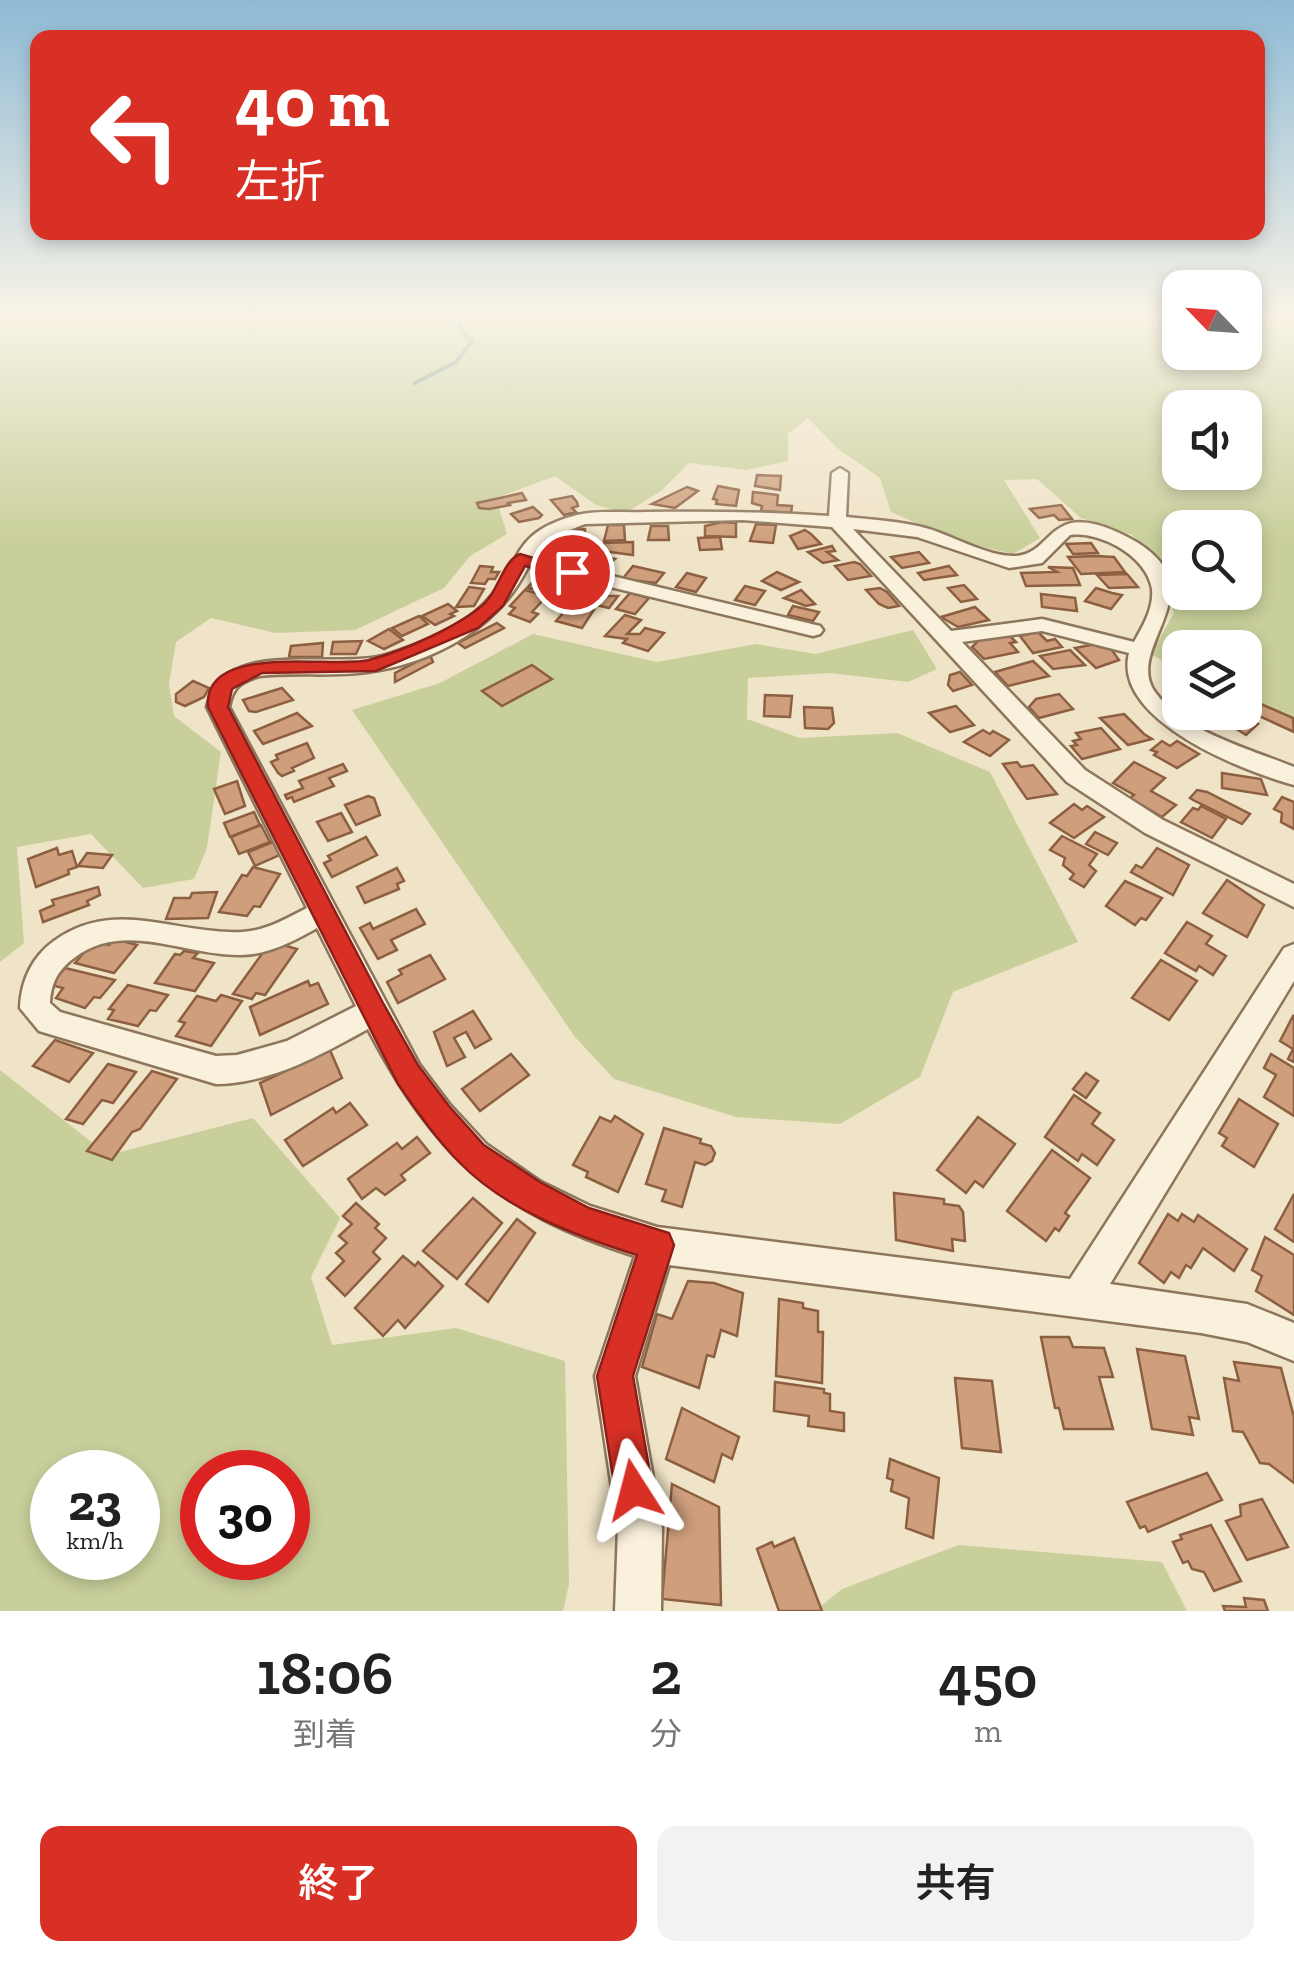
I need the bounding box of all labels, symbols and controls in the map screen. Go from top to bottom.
text: 40 m [235,60,390,144]
icon: left [70,70,200,200]
text: 左折 [235,155,325,209]
north arrow [1162,270,1262,370]
map controls [1162,270,1262,730]
button: sound [1162,390,1262,490]
button: search [1162,510,1262,610]
pin [530,530,615,615]
icon: arrive [545,545,600,600]
button: layers [1162,630,1262,730]
position arrow [582,1438,686,1542]
speed limit sign: 30 [180,1450,310,1580]
text: 23 [68,1473,122,1533]
text: km/h [66,1525,124,1555]
text: 18:06 [256,1637,394,1709]
text: 2 [650,1637,682,1709]
text: 450 [938,1641,1038,1713]
text: m [974,1712,1002,1750]
text: 到着 [293,1715,357,1753]
text: 分 [650,1715,682,1753]
button: 終了 [40,1826,637,1941]
button: 共有 [657,1826,1254,1941]

